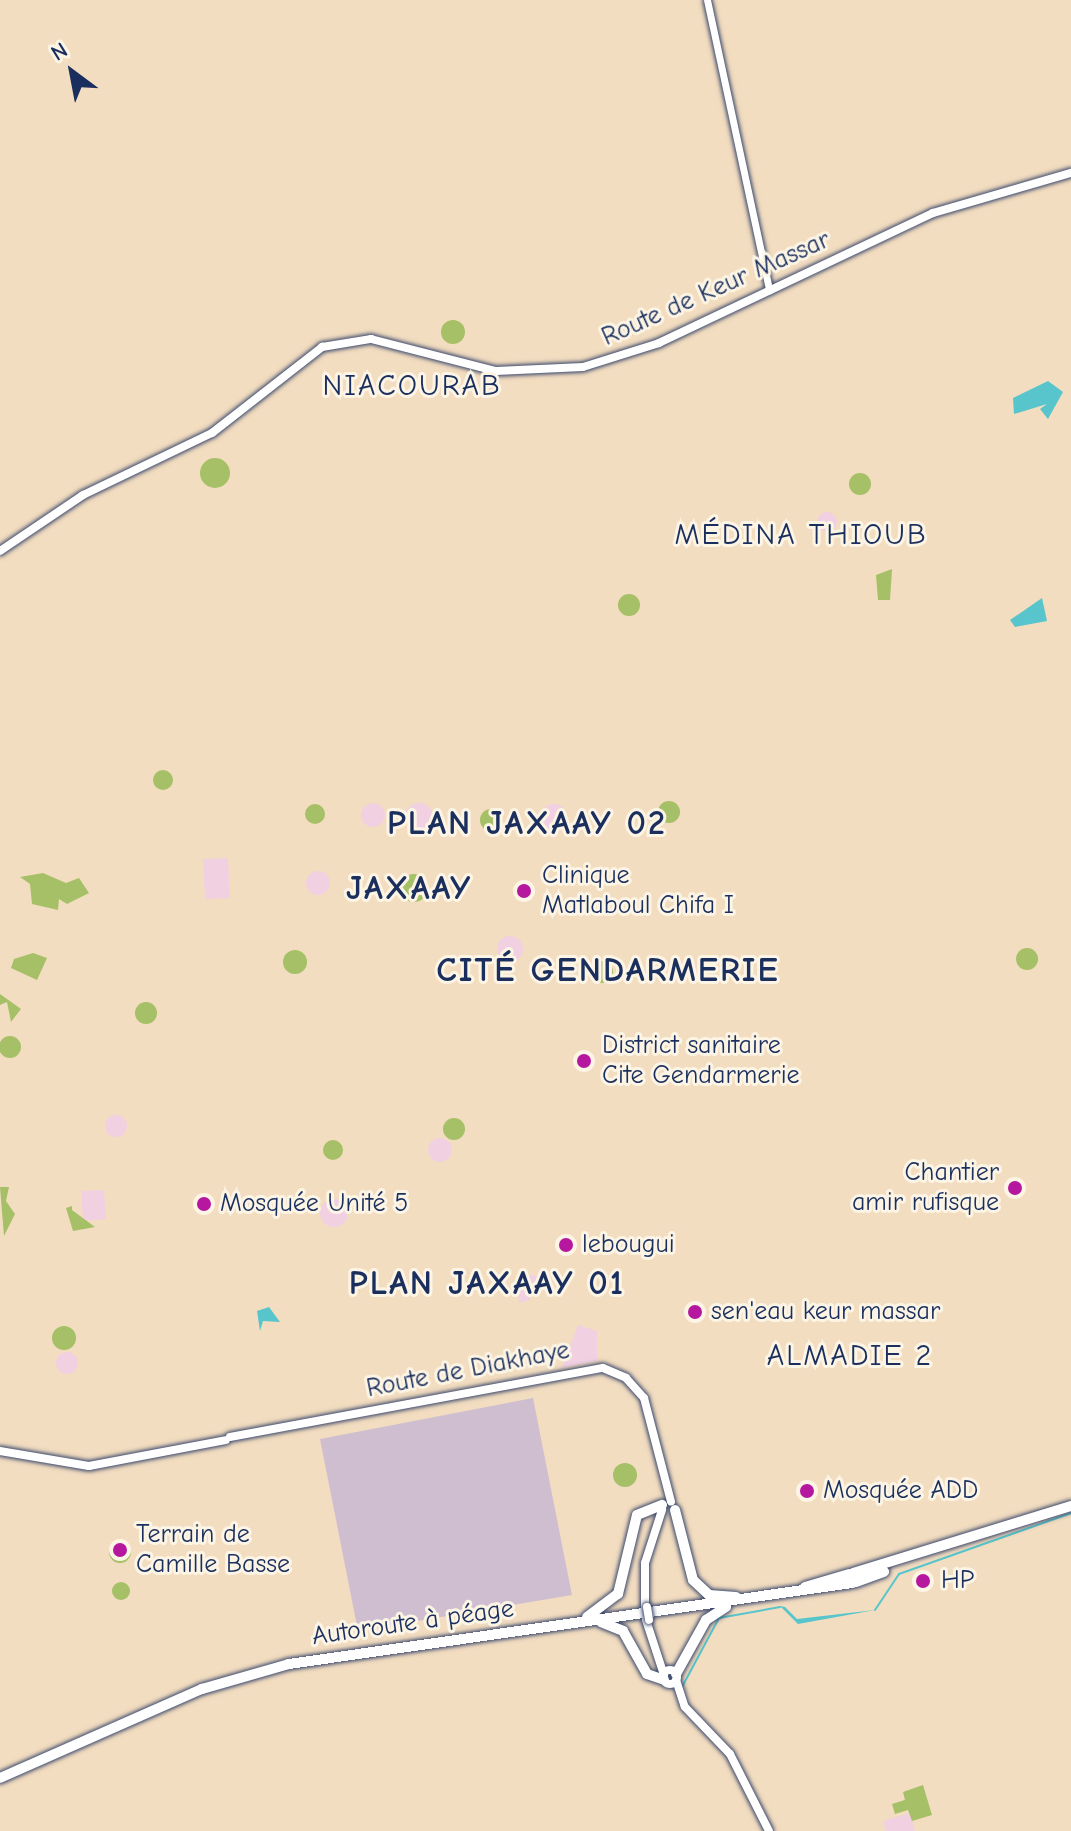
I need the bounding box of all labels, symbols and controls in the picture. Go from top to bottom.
north arrow [32,32,112,112]
text: N [46,37,72,66]
street label: Route de Keur Massar [597,225,835,353]
district label: NIACOURAB [322,368,502,404]
district label: MÉDINA THIOUB [674,517,928,553]
district label: PLAN JAXAAY 02 [387,804,667,844]
place label: Clinique Matlaboul Chifa I [542,860,734,922]
district label: JAXAAY [346,869,472,909]
marker: Clinique Matlaboul Chifa I [513,880,535,902]
district label: CITÉ GENDARMERIE [436,951,780,991]
place label: District sanitaire Cite Gendarmerie [602,1030,800,1092]
marker: District sanitaire Cite Gendarmerie [573,1050,595,1072]
place label: Chantier amir rufisque [852,1157,999,1218]
marker: Chantier amir rufisque [1006,1179,1024,1197]
place label: Mosquée Unité 5 [220,1188,408,1220]
marker: Mosquée Unité 5 [195,1195,213,1213]
place label: lebougui [582,1229,675,1261]
marker: lebougui [557,1236,575,1254]
district label: PLAN JAXAAY 01 [349,1264,625,1304]
place label: sen'eau keur massar [711,1296,940,1328]
marker: sen'eau keur massar [686,1303,704,1321]
street label: Route de Diakhaye [364,1335,572,1405]
district label: ALMADIE 2 [767,1338,933,1374]
place label: Mosquée ADD [823,1475,978,1507]
marker: Mosquée ADD [798,1482,816,1500]
place label: Terrain de Camille Basse [136,1519,290,1580]
marker: Terrain de Camille Basse [111,1541,129,1559]
place label: HP [941,1565,974,1597]
marker: HP [912,1570,934,1592]
street label: Autoroute à péage [310,1593,516,1653]

